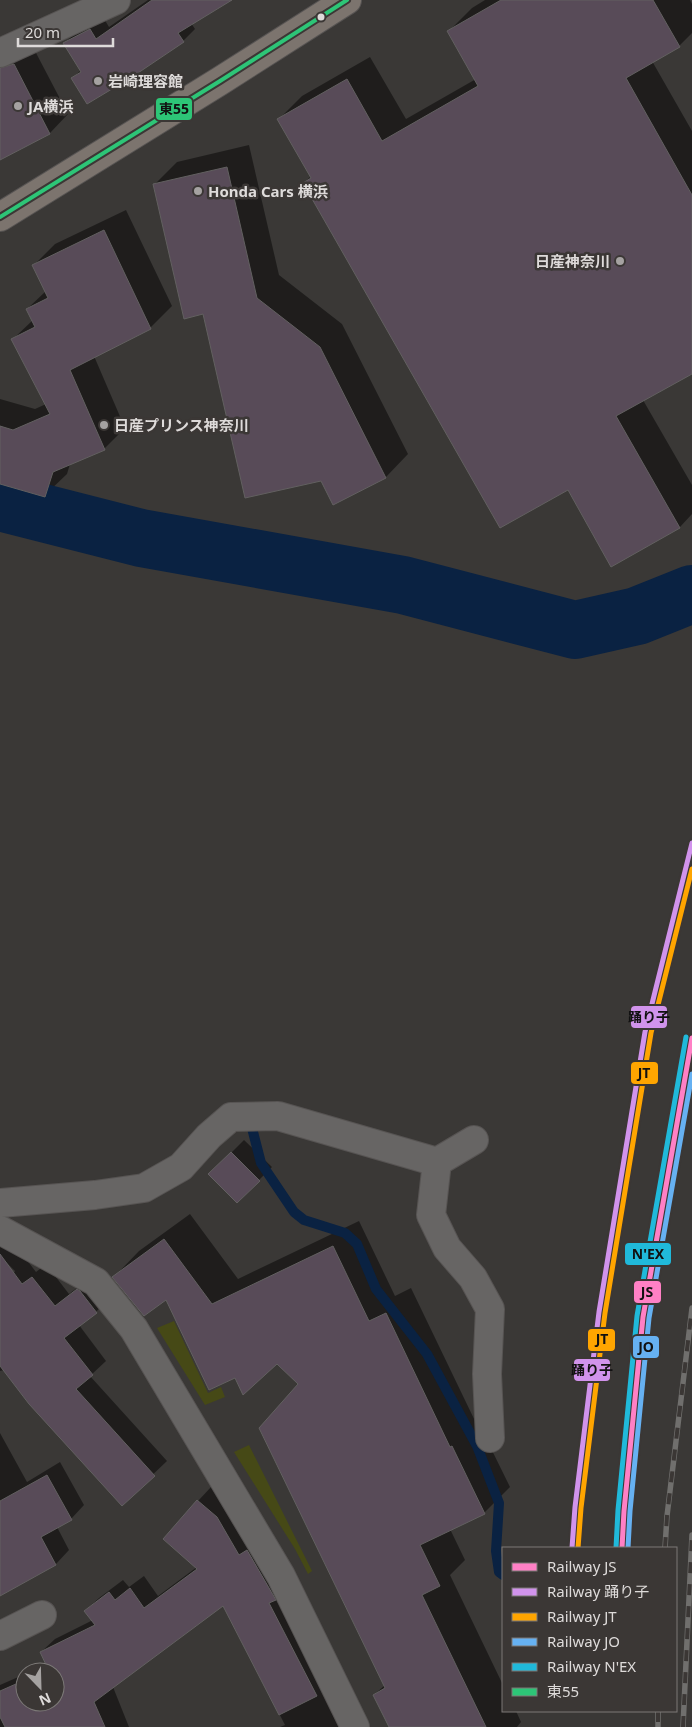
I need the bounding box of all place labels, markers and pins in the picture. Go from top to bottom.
unlabelled marker [316,12,326,22]
place label: 岩崎理容館 [108,71,183,91]
marker: 岩崎理容館 [92,75,104,87]
place label: JA横浜 [26,96,74,116]
marker: JA横浜 [12,100,24,112]
place label: Honda Cars 横浜 [208,181,329,201]
marker: Honda Cars 横浜 [192,185,204,197]
place label: 日産神奈川 [535,251,610,271]
marker: 日産神奈川 [614,255,626,267]
place label: 日産プリンス神奈川 [114,415,249,435]
marker: 日産プリンス神奈川 [98,419,110,431]

